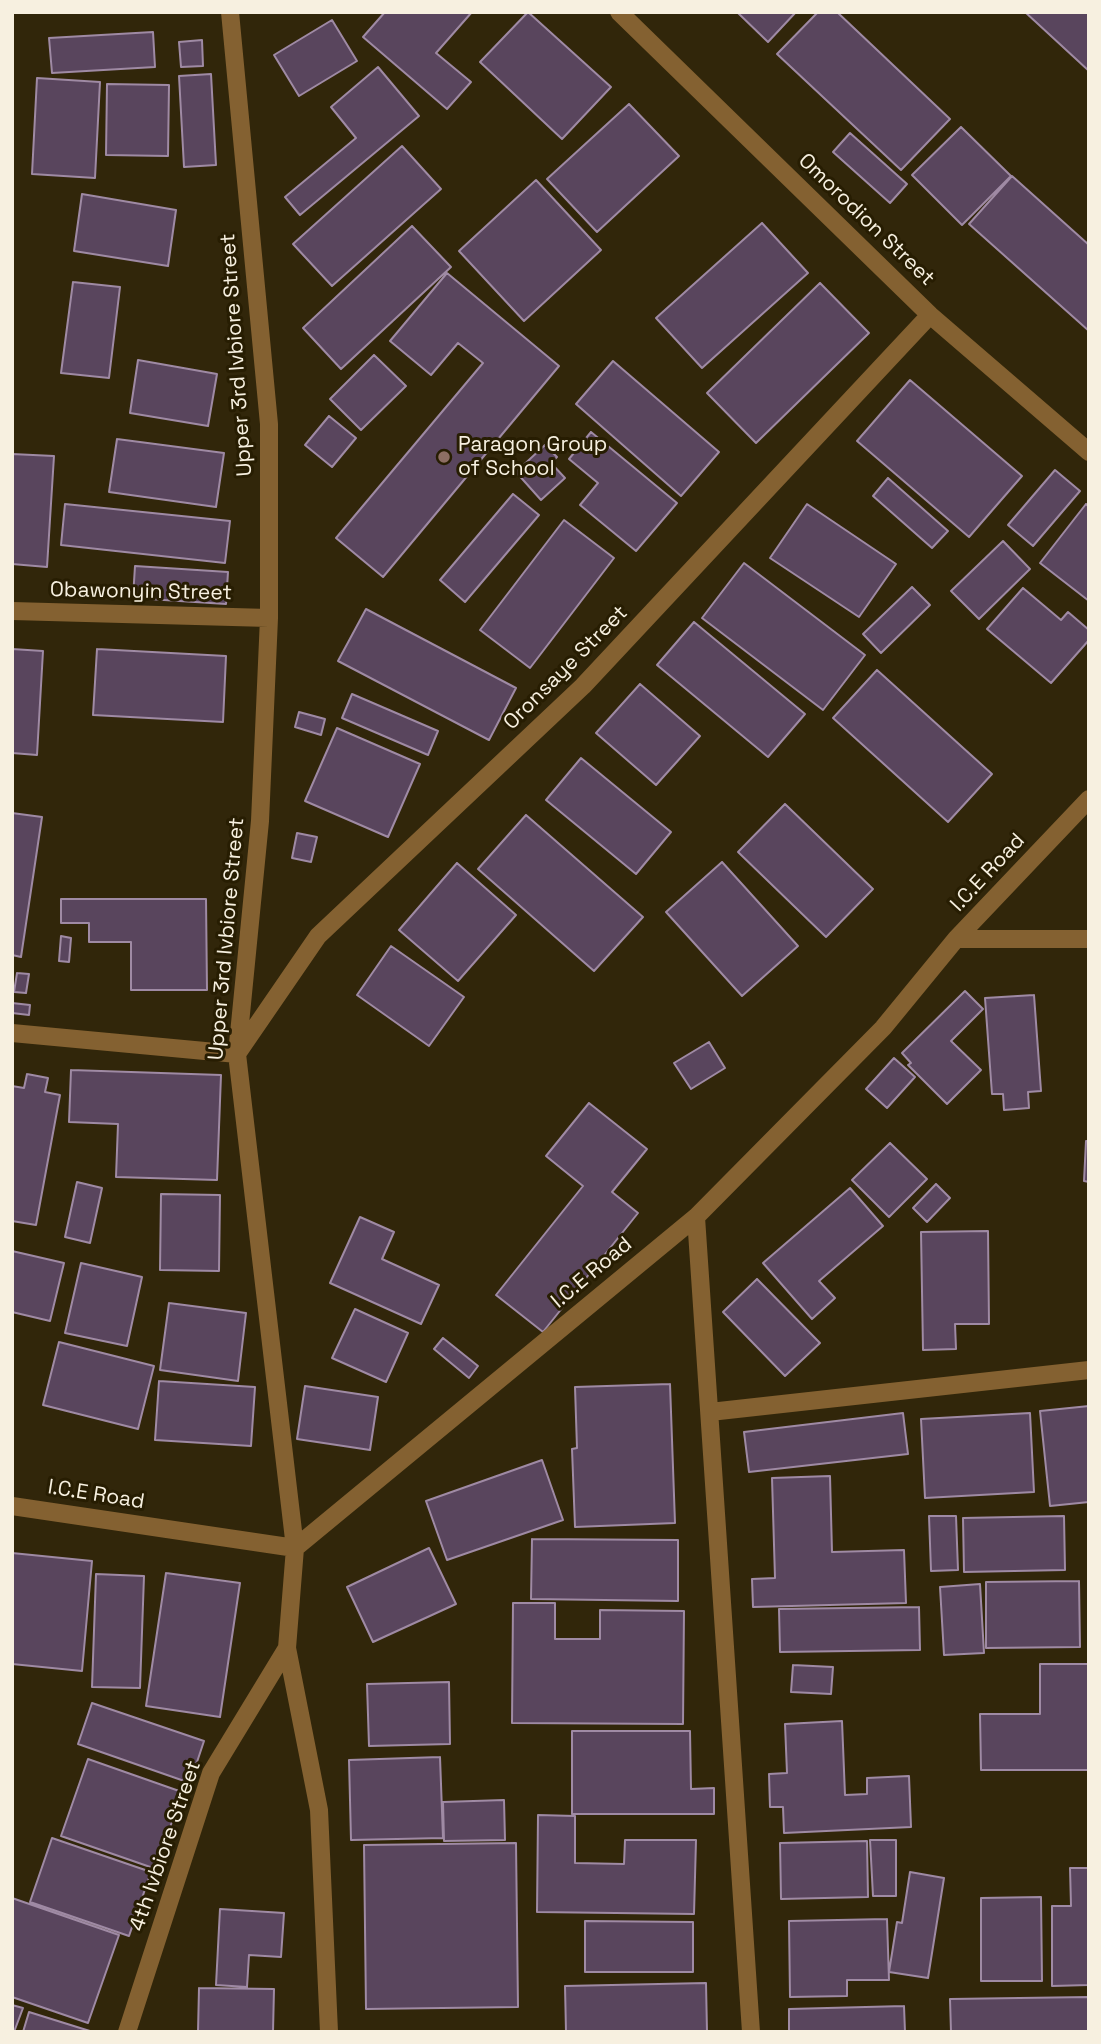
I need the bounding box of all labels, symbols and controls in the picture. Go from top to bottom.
street label: Omorodion Street [793,149,939,291]
street label: Upper 3rd Ivbiore Street [216,233,258,477]
place label: Paragon Group of School [458,432,607,482]
marker: Paragon Group of School [436,449,452,465]
street label: Obawonyin Street [50,578,232,606]
street label: Oronsaye Street [499,601,633,735]
street label: Upper 3rd Ivbiore Street [204,817,250,1061]
street label: I.C.E Road [946,829,1030,917]
street label: I.C.E Road [547,1232,637,1314]
street label: I.C.E Road [46,1475,146,1515]
street label: 4th Ivbiore Street [125,1757,207,1935]

